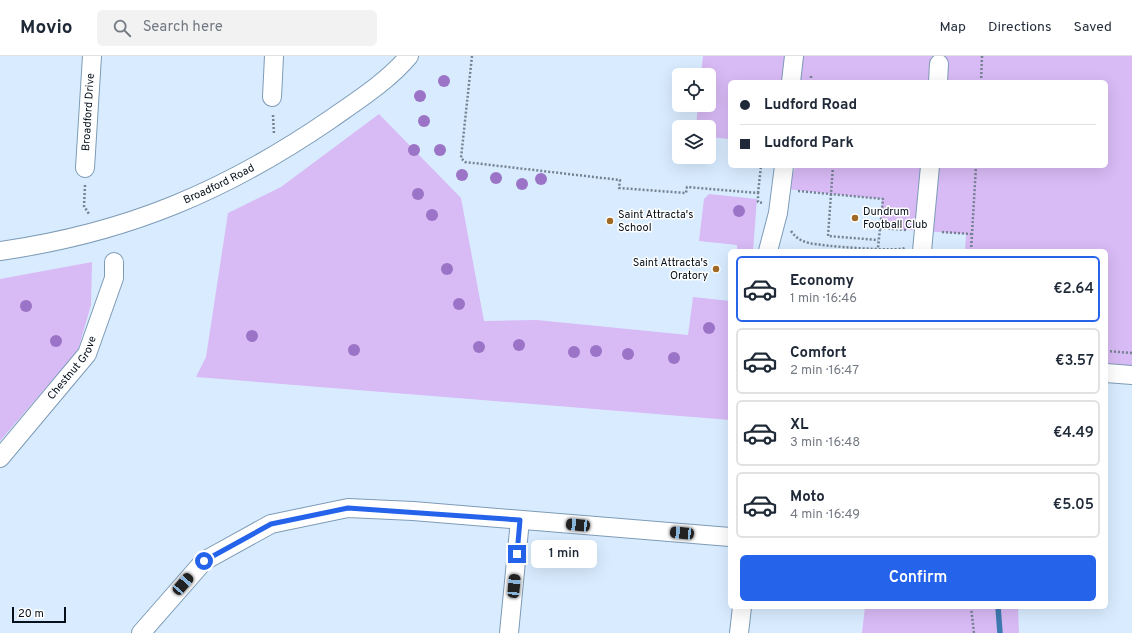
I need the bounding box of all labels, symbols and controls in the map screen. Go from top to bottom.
search box [97,10,377,46]
text: Movio [20,16,73,40]
icon: search [111,17,133,39]
text: Search here [143,18,223,37]
text: Map [940,19,966,36]
text: Directions [988,19,1052,36]
text: Saved [1074,19,1112,36]
map controls [672,68,716,164]
button: locate [672,68,716,112]
street label: Broadford Drive [79,73,98,151]
text: Ludford Road [764,96,857,115]
button: layers [672,120,716,164]
text: Ludford Park [764,134,854,153]
street label: Broadford Road [181,161,257,207]
place label: Dundrum Football Club [863,205,927,232]
place label: Saint Attracta's School [618,208,693,235]
marker: Dundrum Football Club [850,213,860,223]
marker: Saint Attracta's School [605,216,615,226]
place label: Saint Attracta's Oratory [633,256,708,283]
marker: Saint Attracta's Oratory [711,264,721,274]
icon: car [742,271,778,307]
text: Economy [790,272,854,291]
text: €2.64 [1053,280,1094,299]
text: 1 min · 16:46 [790,291,857,307]
street label: Chestnut Grove [45,334,100,403]
icon: car [742,343,778,379]
text: Comfort [790,344,847,363]
text: €3.57 [1055,352,1094,371]
text: 2 min · 16:47 [790,363,859,379]
icon: car [742,415,778,451]
text: XL [790,416,808,435]
text: €4.49 [1053,424,1094,443]
text: 3 min · 16:48 [790,435,860,451]
icon: car [742,487,778,523]
text: Moto [790,488,825,507]
text: €5.05 [1053,496,1094,515]
text: 4 min · 16:49 [790,507,860,523]
car [566,518,590,532]
car [670,526,694,540]
callout: 1 min [531,540,597,568]
route end [508,545,526,563]
text: 1 min [549,546,579,562]
route start [195,552,213,570]
button: Confirm [740,555,1096,601]
car [171,571,195,597]
car [507,574,521,598]
scale bar [12,605,66,624]
text: 20 m [18,607,44,621]

